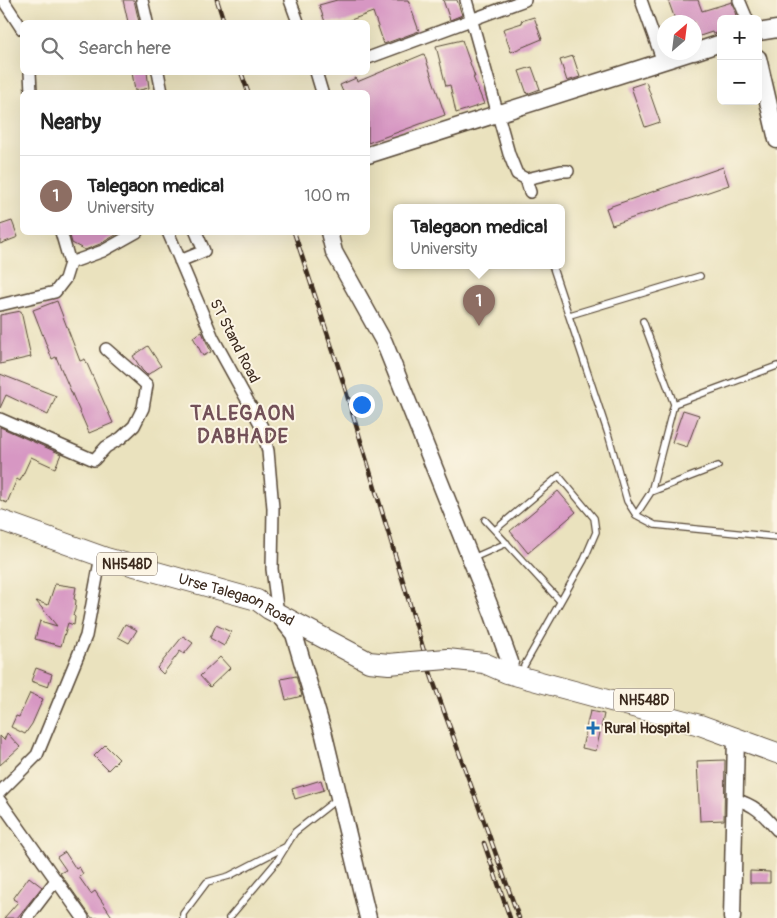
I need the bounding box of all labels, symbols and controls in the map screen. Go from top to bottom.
north arrow [657,15,702,60]
map controls [717,15,762,105]
button: + [717,15,762,60]
search box [20,20,370,75]
icon: search [38,34,66,62]
text: Search here [78,36,171,60]
button: − [717,60,762,105]
text: Nearby [40,109,101,136]
text: Talegaon medical [87,174,224,198]
text: 1 [53,186,59,206]
text: 100 m [304,186,350,206]
text: University [87,198,154,218]
popup [393,204,565,269]
text: Talegaon medical [410,215,548,239]
text: University [410,239,477,259]
pin: 1 [463,285,495,326]
street label: ST Stand Road [205,296,264,386]
your location [349,392,375,418]
district label: TALEGAON DABHADE [189,401,296,449]
road number: NH548D [97,552,157,576]
street label: Urse Talegaon Road [176,570,297,631]
road number: NH548D [614,688,674,712]
place label: Rural Hospital [604,719,690,738]
marker: Rural Hospital [586,721,600,735]

